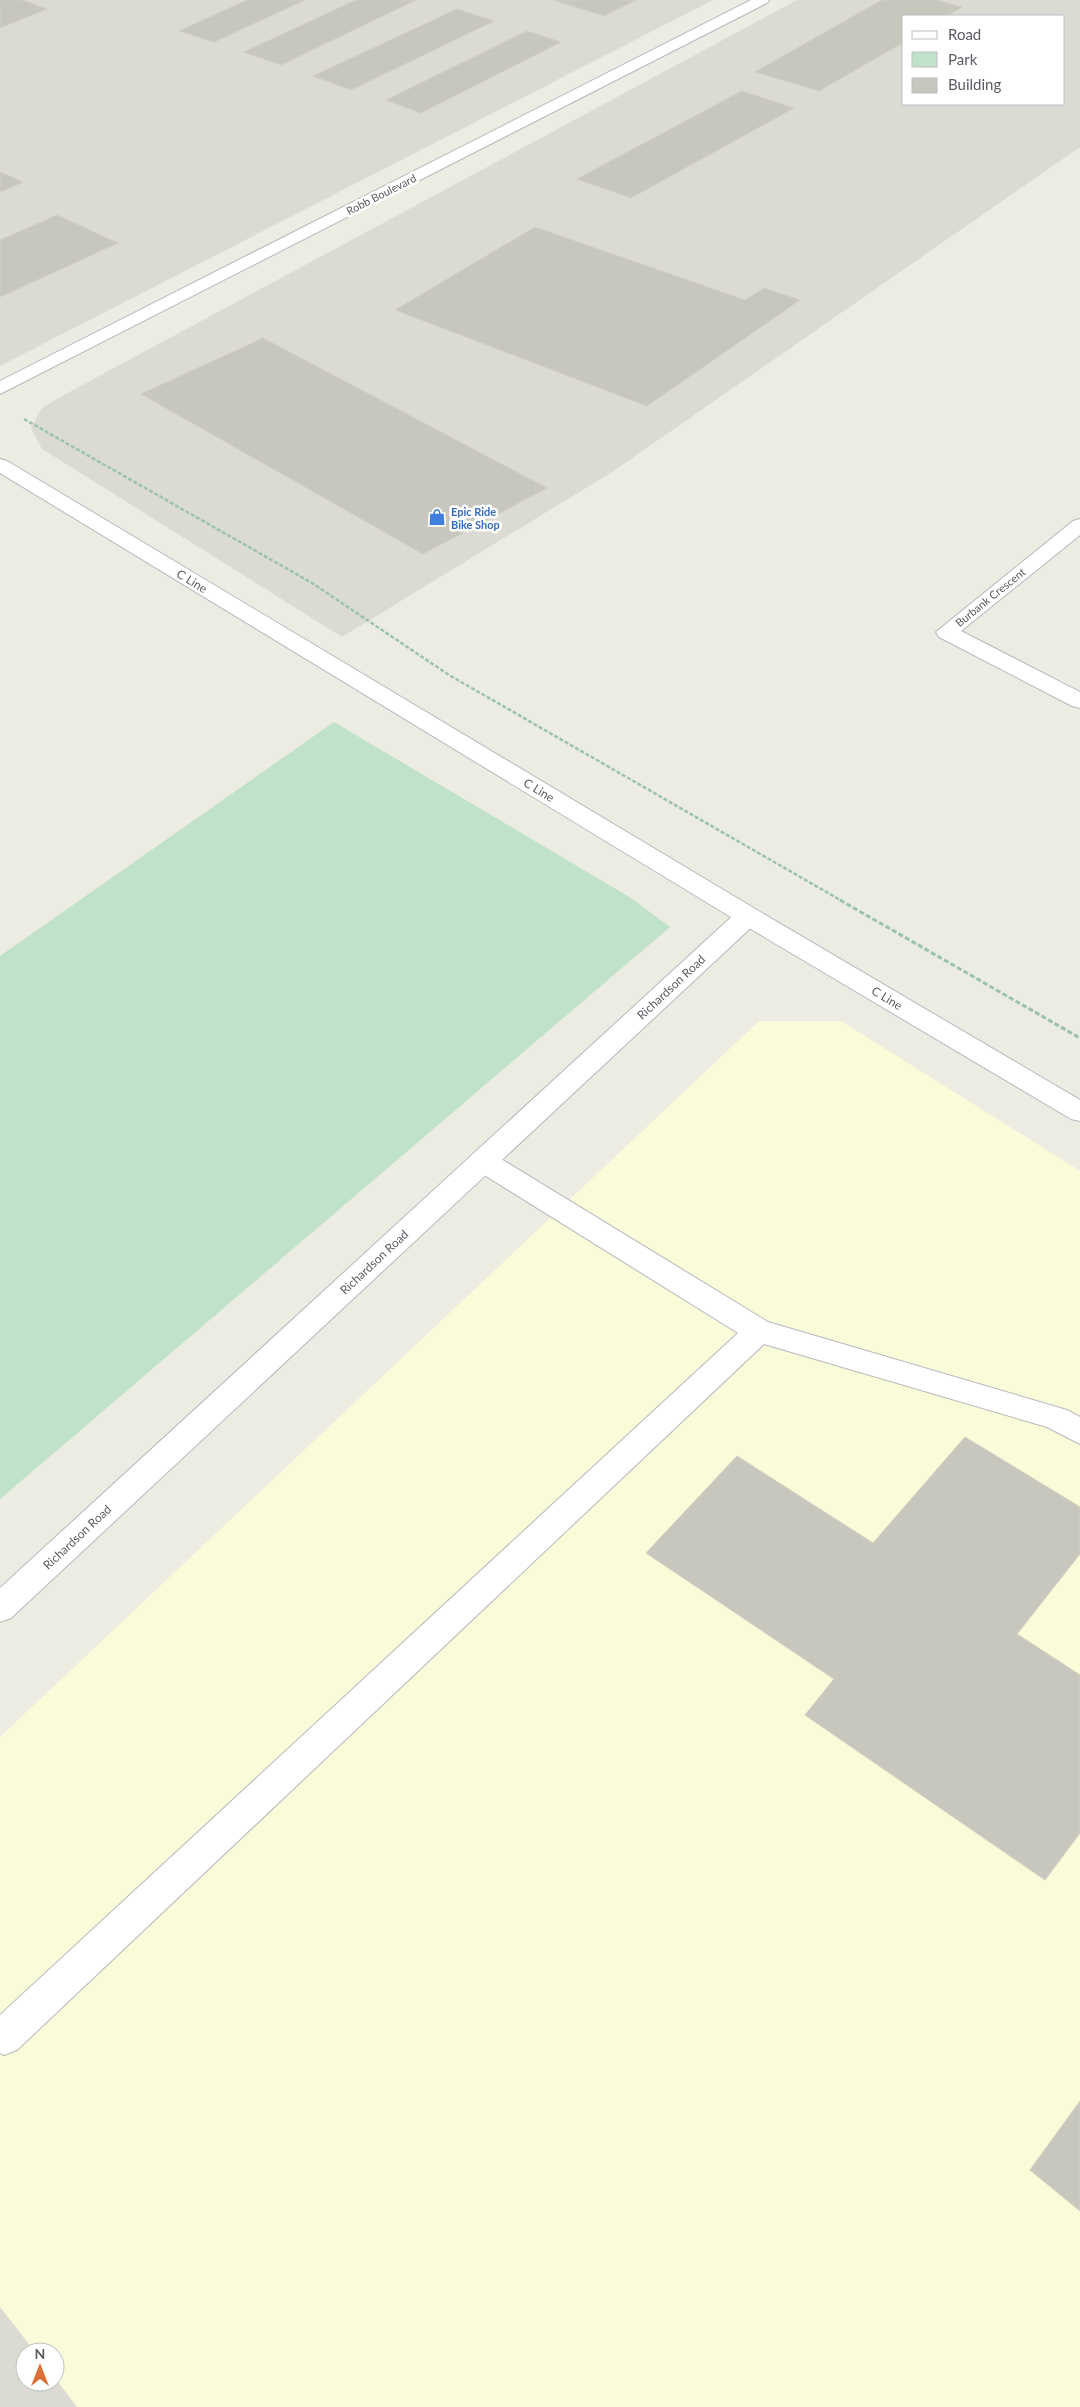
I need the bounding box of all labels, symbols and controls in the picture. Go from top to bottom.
legend [902,15,1065,105]
text: Road [948,25,981,43]
text: Park [948,50,978,68]
text: Building [948,75,1001,93]
street label: Robb Boulevard [344,171,418,217]
place label: Epic Ride Bike Shop [451,505,500,531]
shop icon: Epic Ride Bike Shop [427,507,447,527]
street label: Burbank Crescent [953,565,1028,629]
street label: C Line [174,566,210,596]
street label: C Line [521,775,557,805]
street label: Richardson Road [634,952,708,1022]
street label: C Line [869,983,905,1013]
street label: Richardson Road [337,1227,411,1297]
street label: Richardson Road [40,1502,114,1572]
north arrow [15,2342,65,2392]
text: N [35,2345,45,2362]

